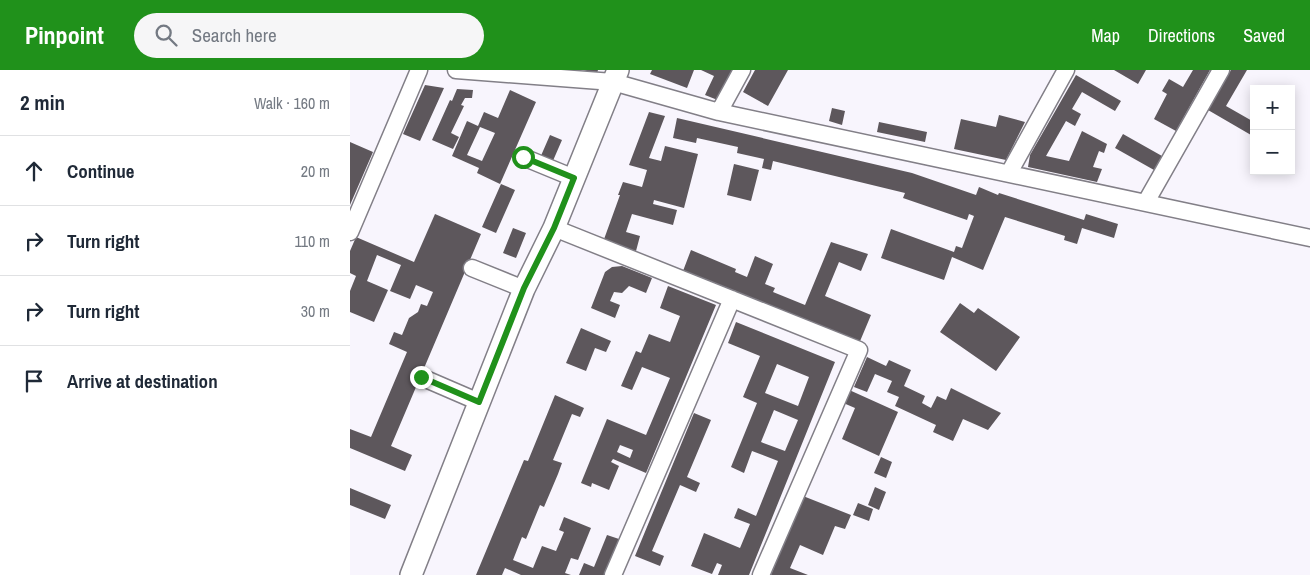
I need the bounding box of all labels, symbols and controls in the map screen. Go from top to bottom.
search box [134,13,484,58]
text: Pinpoint [25,19,104,51]
icon: search [152,21,180,49]
text: Search here [192,22,277,48]
text: Map [1091,23,1120,48]
text: Directions [1148,23,1215,48]
text: Saved [1243,23,1285,48]
map controls [1250,85,1295,175]
button: + [1250,85,1295,130]
text: 2 min [20,88,65,117]
text: Walk · 160 m [254,92,330,114]
button: − [1250,130,1295,175]
route start [512,146,535,169]
icon: ahead [20,157,48,185]
text: Continue [67,158,135,184]
text: 20 m [301,160,330,182]
icon: right [20,227,48,255]
text: Turn right [67,228,139,254]
text: 110 m [294,230,330,252]
icon: right [20,297,48,325]
text: Turn right [67,298,139,324]
text: 30 m [301,300,330,322]
route end [410,366,433,389]
icon: arrive [20,367,48,395]
text: Arrive at destination [67,368,218,394]

